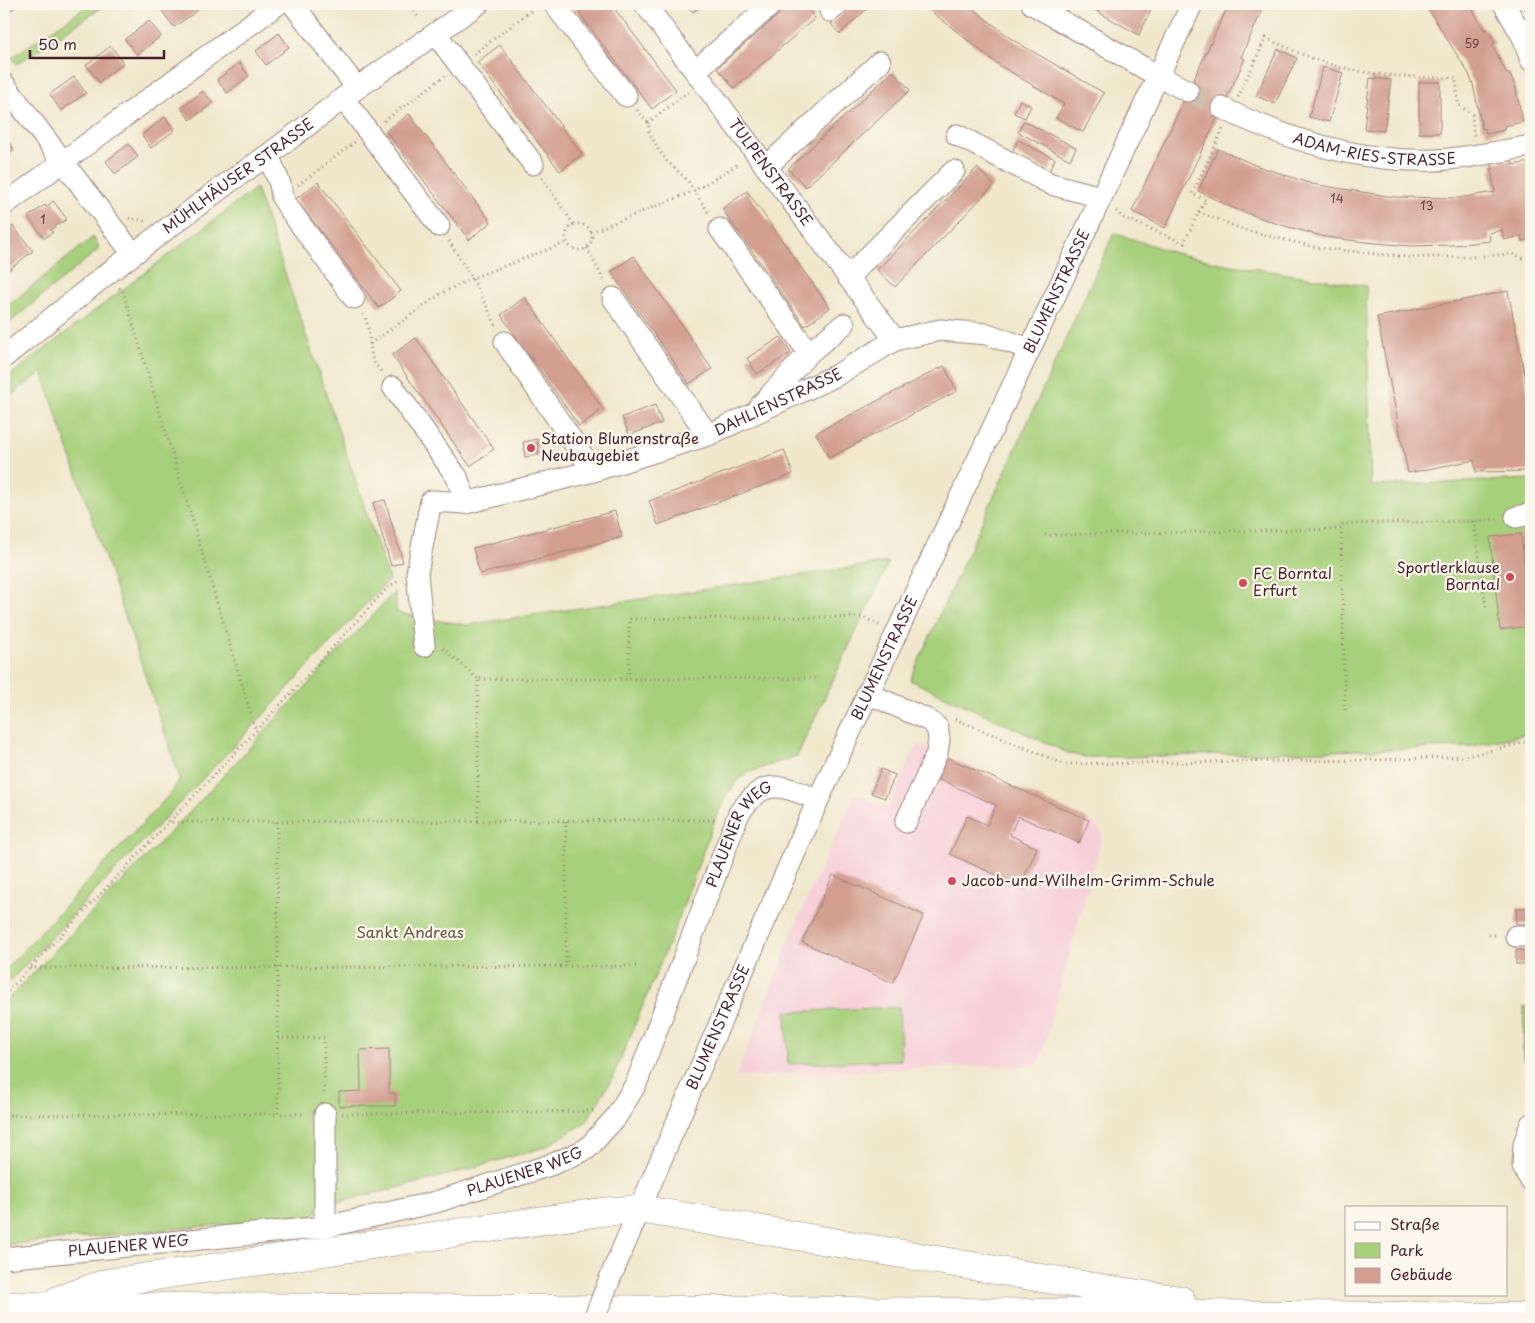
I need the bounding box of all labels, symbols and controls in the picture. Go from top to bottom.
scale bar [30,28,164,60]
text: 50 m [38,32,77,55]
house number: 59 [1465,34,1479,52]
street label: MÜHLHÄUSER STRASSE [157,112,318,238]
street label: TULPENSTRASSE [724,113,819,230]
street label: ADAM-RIES-STRASSE [1291,125,1457,170]
house number: 14 [1330,189,1344,207]
house number: 13 [1420,196,1434,214]
house number: 1 [40,210,46,228]
street label: BLUMENSTRASSE [1016,225,1095,357]
street label: DAHLIENSTRASSE [710,361,846,440]
place label: Station Blumenstraße Neubaugebiet [541,426,699,466]
marker: Station Blumenstraße Neubaugebiet [525,442,537,454]
place label: Sportlerklause Borntal [1397,555,1500,595]
place label: FC Borntal Erfurt [1253,561,1332,601]
marker: Sportlerklause Borntal [1504,571,1516,583]
marker: FC Borntal Erfurt [1237,577,1249,589]
street label: BLUMENSTRASSE [844,591,922,723]
street label: PLAUENER WEG [699,774,775,890]
place label: Jacob-und-Wilhelm-Grimm-Schule [962,868,1215,891]
marker: Jacob-und-Wilhelm-Grimm-Schule [946,875,958,887]
park label: Sankt Andreas [356,920,464,943]
street label: BLUMENSTRASSE [679,960,755,1093]
street label: PLAUENER WEG [463,1139,586,1201]
legend [1345,1206,1508,1296]
text: Straße [1390,1212,1440,1235]
street label: PLAUENER WEG [67,1227,190,1262]
text: Park [1390,1238,1424,1261]
text: Gebäude [1390,1262,1452,1285]

